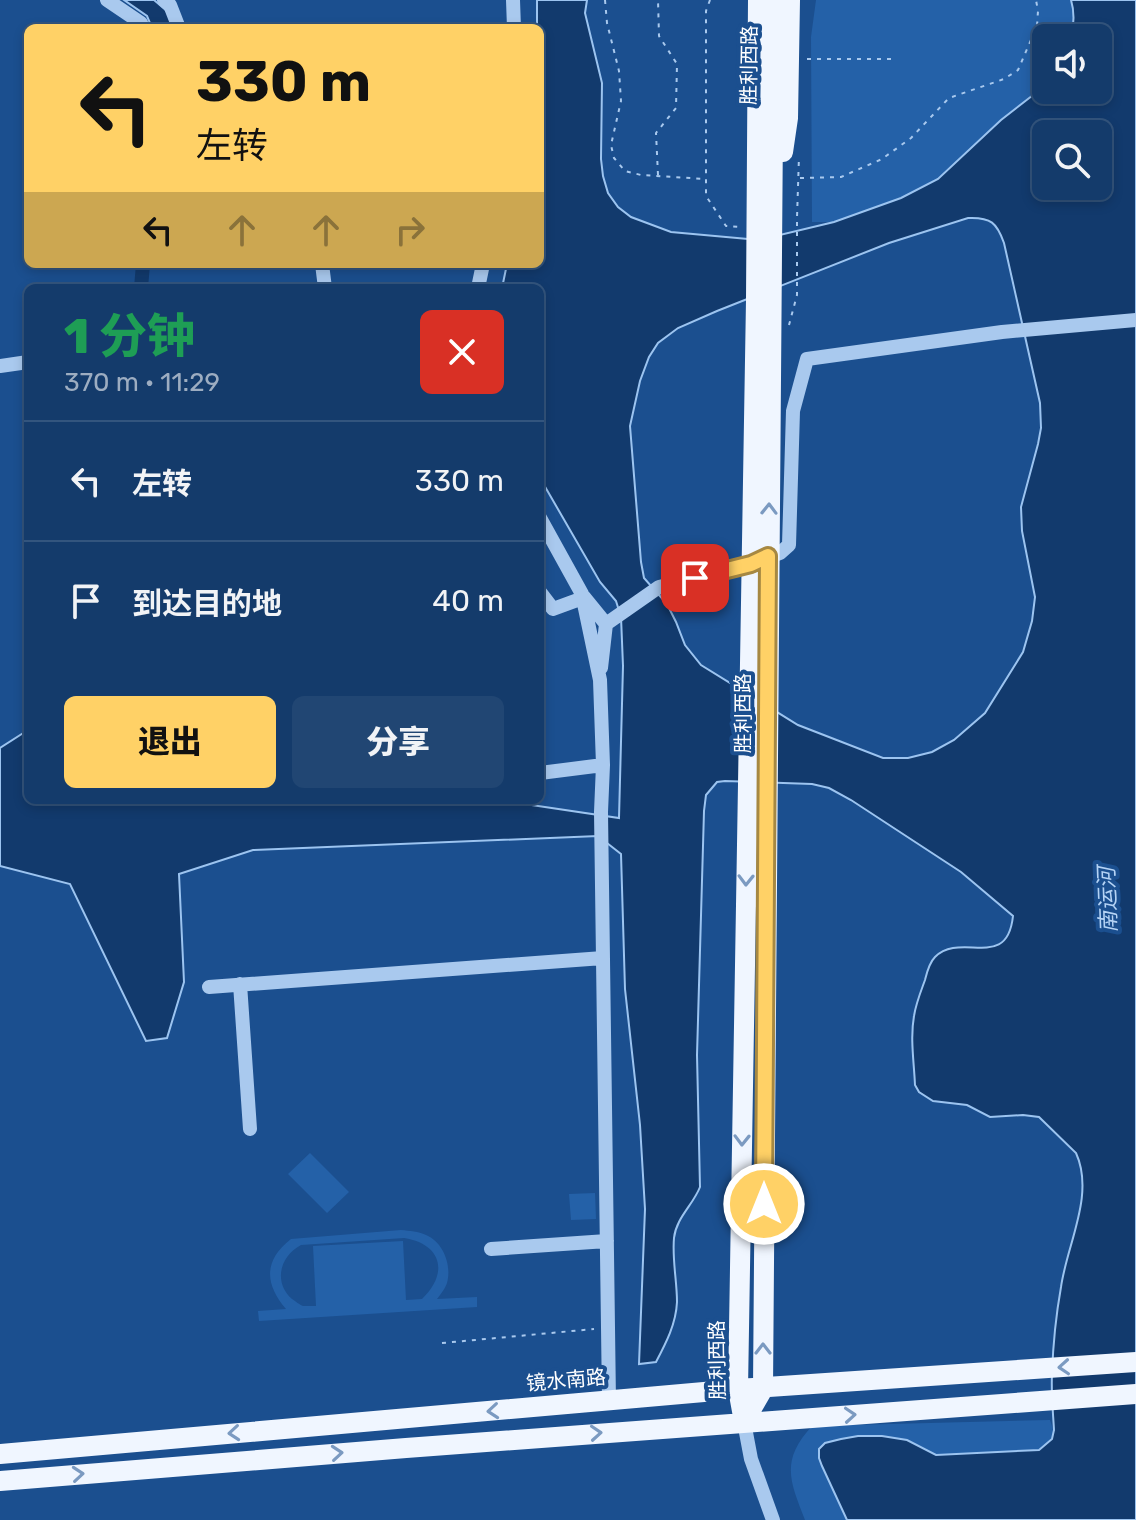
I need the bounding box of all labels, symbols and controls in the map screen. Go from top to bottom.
map controls [1032,24,1112,200]
button: sound [1032,24,1112,104]
street label: 胜利西路 [736,25,762,105]
text: 330 m [196,49,371,115]
icon: left [64,56,168,160]
button: search [1032,120,1112,200]
text: 左转 [196,124,268,167]
icon: left [136,208,180,252]
icon: ahead [220,208,264,252]
icon: ahead [304,208,348,252]
icon: right [388,208,432,252]
text: 1 分钟 [64,308,195,365]
button: close [420,310,504,394]
text: 370 m · 11:29 [64,367,220,398]
icon: left [64,459,108,503]
text: 330 m [415,463,504,499]
text: 左转 [132,466,192,502]
one-way arrow [760,502,777,515]
pin [661,544,729,612]
icon: arrive [673,556,717,600]
icon: arrive [64,579,108,623]
text: 40 m [432,583,504,619]
text: 到达目的地 [132,586,282,622]
street label: 胜利西路 [731,673,755,753]
button: 退出 [64,696,276,788]
button: 分享 [292,696,504,788]
water label: 南运河 [1093,863,1122,933]
one-way arrow [737,874,755,887]
one-way arrow [733,1134,751,1147]
position arrow [722,1162,806,1246]
street label: 胜利西路 [704,1320,730,1400]
one-way arrow [754,1342,772,1355]
one-way arrow [1057,1358,1070,1375]
street label: 镜水南路 [525,1365,607,1395]
one-way arrow [486,1402,499,1419]
one-way arrow [844,1407,857,1424]
one-way arrow [227,1425,240,1442]
one-way arrow [590,1425,603,1442]
one-way arrow [331,1445,344,1462]
one-way arrow [72,1466,85,1483]

